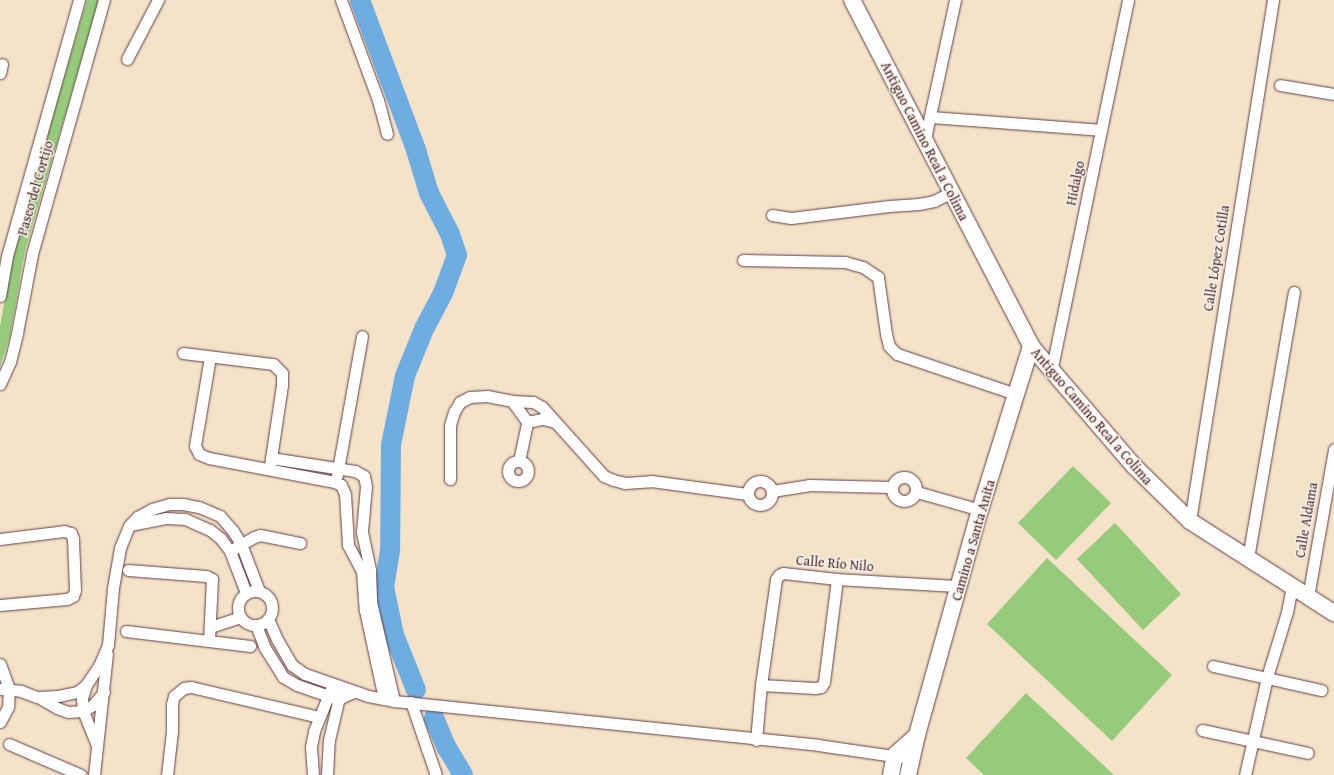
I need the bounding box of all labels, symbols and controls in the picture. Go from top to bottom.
street label: Antiguo Camino Real a Colima [877,59,973,223]
street label: Paseo del Cortijo [13,139,57,237]
street label: Hidalgo [1062,159,1088,207]
street label: Calle López Cotilla [1199,204,1233,312]
street label: Antiguo Camino Real a Colima [1028,344,1156,488]
street label: Camino a Santa Anita [948,478,998,602]
street label: Calle Aldama [1291,481,1321,559]
street label: Calle Río Nilo [795,551,875,575]

